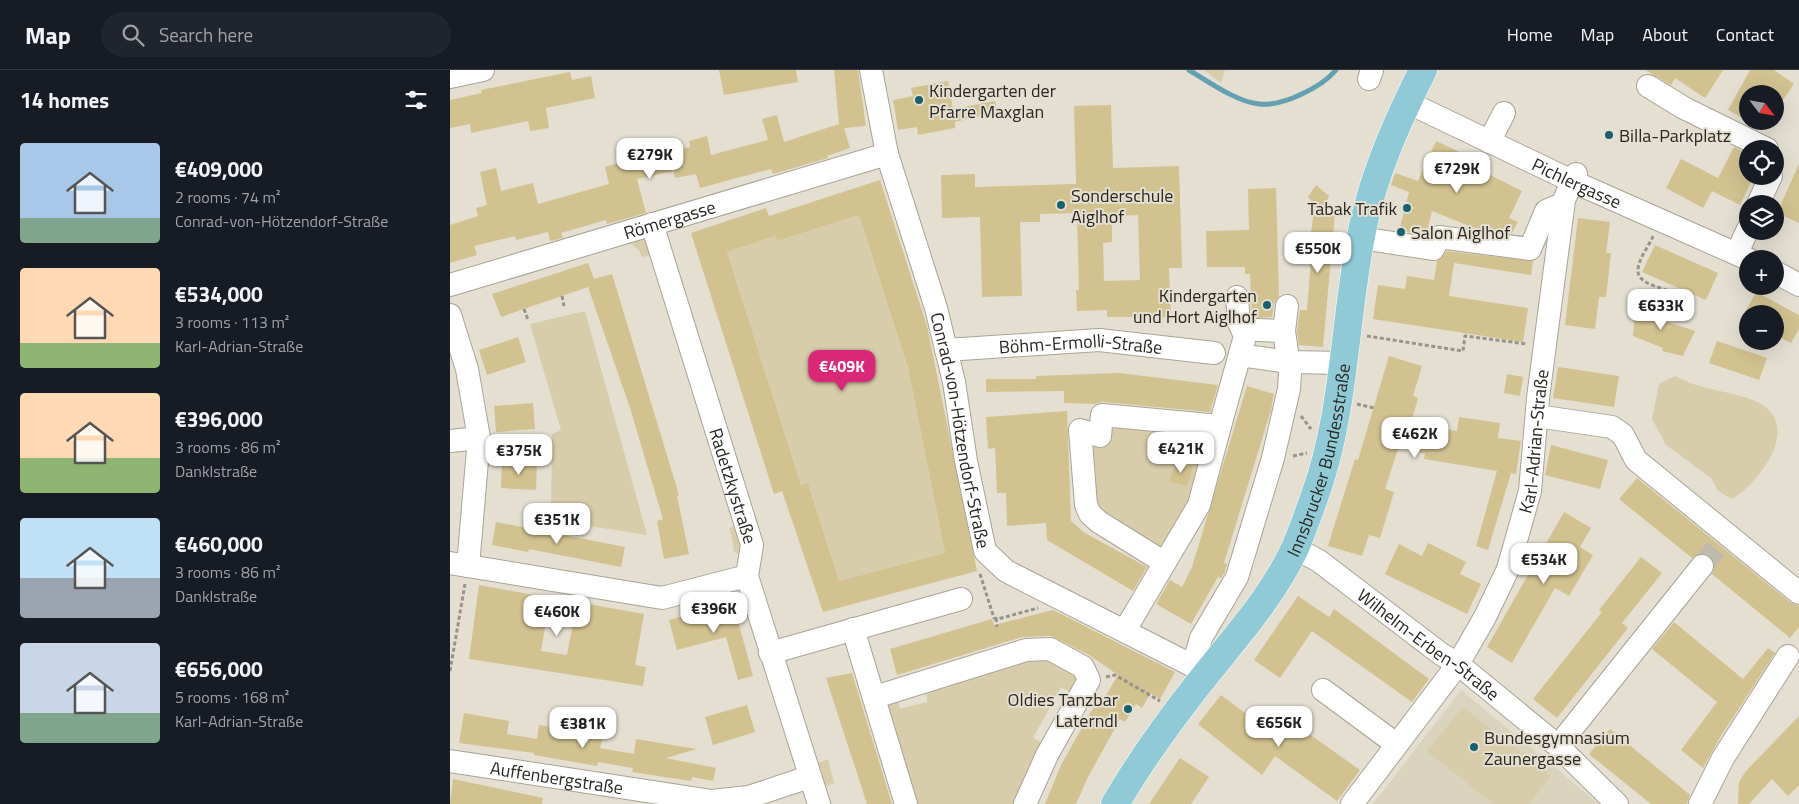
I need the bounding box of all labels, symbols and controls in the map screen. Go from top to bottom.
search box [101,12,451,57]
text: Map [25,17,71,53]
text: Search here [159,20,253,49]
icon: search [119,21,147,49]
text: Home [1507,21,1553,48]
text: Map [1581,21,1614,48]
text: About [1642,21,1688,48]
text: Contact [1716,21,1774,48]
place label: Kindergarten der Pfarre Maxglan [929,77,1056,125]
text: 14 homes [20,84,109,116]
north arrow [1739,85,1784,130]
map controls [1739,85,1784,350]
icon: filters [402,86,430,114]
marker: Kindergarten der Pfarre Maxglan [913,94,925,106]
place label: Billa-Parkplatz [1619,122,1731,149]
marker: Billa-Parkplatz [1603,129,1615,141]
pin: €279K [615,138,685,180]
button: locate [1739,140,1784,185]
text: €279K [627,142,673,166]
street label: Pichlergasse [1528,150,1626,215]
pin: €729K [1422,152,1492,194]
text: €409,000 [175,153,263,185]
text: €729K [1434,156,1480,180]
icon: home [60,163,120,223]
place label: Sonderschule Aiglhof [1071,182,1173,230]
text: 2 rooms · 74 m² [175,185,280,209]
street label: Römergasse [620,193,719,246]
place label: Tabak Trafik [1307,195,1397,222]
button: layers [1739,195,1784,240]
marker: Sonderschule Aiglhof [1055,199,1067,211]
marker: Tabak Trafik [1401,202,1413,214]
text: Conrad-von-Hötzendorf-Straße [175,209,388,233]
place label: Salon Aiglhof [1411,219,1510,246]
marker: Salon Aiglhof [1395,226,1407,238]
pin: €550K [1283,232,1353,274]
text: €550K [1295,236,1341,260]
button: + [1739,250,1784,295]
text: €534,000 [175,278,263,310]
place label: Kindergarten und Hort Aiglhof [1133,282,1257,330]
icon: home [60,288,120,348]
pin: €633K [1626,288,1696,331]
text: €633K [1638,293,1684,317]
marker: Kindergarten und Hort Aiglhof [1261,299,1273,311]
button: − [1739,305,1784,350]
text: 3 rooms · 113 m² [175,310,289,334]
street label: Conrad-von-Hötzendorf-Straße [924,310,998,551]
street label: Böhm-Ermolli-Straße [998,326,1164,361]
text: Karl-Adrian-Straße [175,334,303,358]
pin: €409K [807,350,877,392]
text: €409K [819,354,865,378]
street label: Innsbrucker Bundesstraße [1279,362,1357,561]
street label: Karl-Adrian-Straße [1511,368,1555,516]
text: €396,000 [175,403,263,435]
icon: home [60,413,120,473]
pin: €462K [1380,416,1450,459]
text: €462K [1392,421,1438,445]
street label: Radetzkystraße [703,424,764,547]
pin: €421K [1146,432,1216,474]
pin: €375K [484,434,554,476]
text: 3 rooms · 86 m² [175,435,280,459]
text: €421K [1158,436,1204,460]
text: €375K [496,438,542,462]
text: Danklstraße [175,459,257,483]
pin: €351K [522,502,592,545]
text: €351K [534,507,580,531]
text: €460,000 [175,528,263,560]
icon: home [60,538,120,598]
pin: €534K [1509,542,1579,585]
text: €534K [1521,547,1567,571]
text: 3 rooms · 86 m² [175,560,280,584]
street label: Wilhelm-Erben-Straße [1352,581,1506,707]
text: Danklstraße [175,584,257,608]
pin: €396K [679,592,749,634]
pin: €460K [522,594,592,637]
text: €396K [691,596,737,620]
text: €460K [534,599,580,623]
text: €656,000 [175,653,263,685]
icon: home [60,663,120,723]
text: 5 rooms · 168 m² [175,685,289,709]
place label: Oldies Tanzbar Laterndl [1008,686,1118,734]
marker: Oldies Tanzbar Laterndl [1122,703,1134,715]
pin: €381K [548,706,618,749]
pin: €656K [1244,706,1314,748]
text: Karl-Adrian-Straße [175,709,303,733]
text: €656K [1256,710,1302,734]
text: €381K [560,711,606,735]
place label: Bundesgymnasium Zaunergasse [1484,724,1630,772]
marker: Bundesgymnasium Zaunergasse [1468,741,1480,753]
street label: Auffenbergstraße [488,754,625,801]

